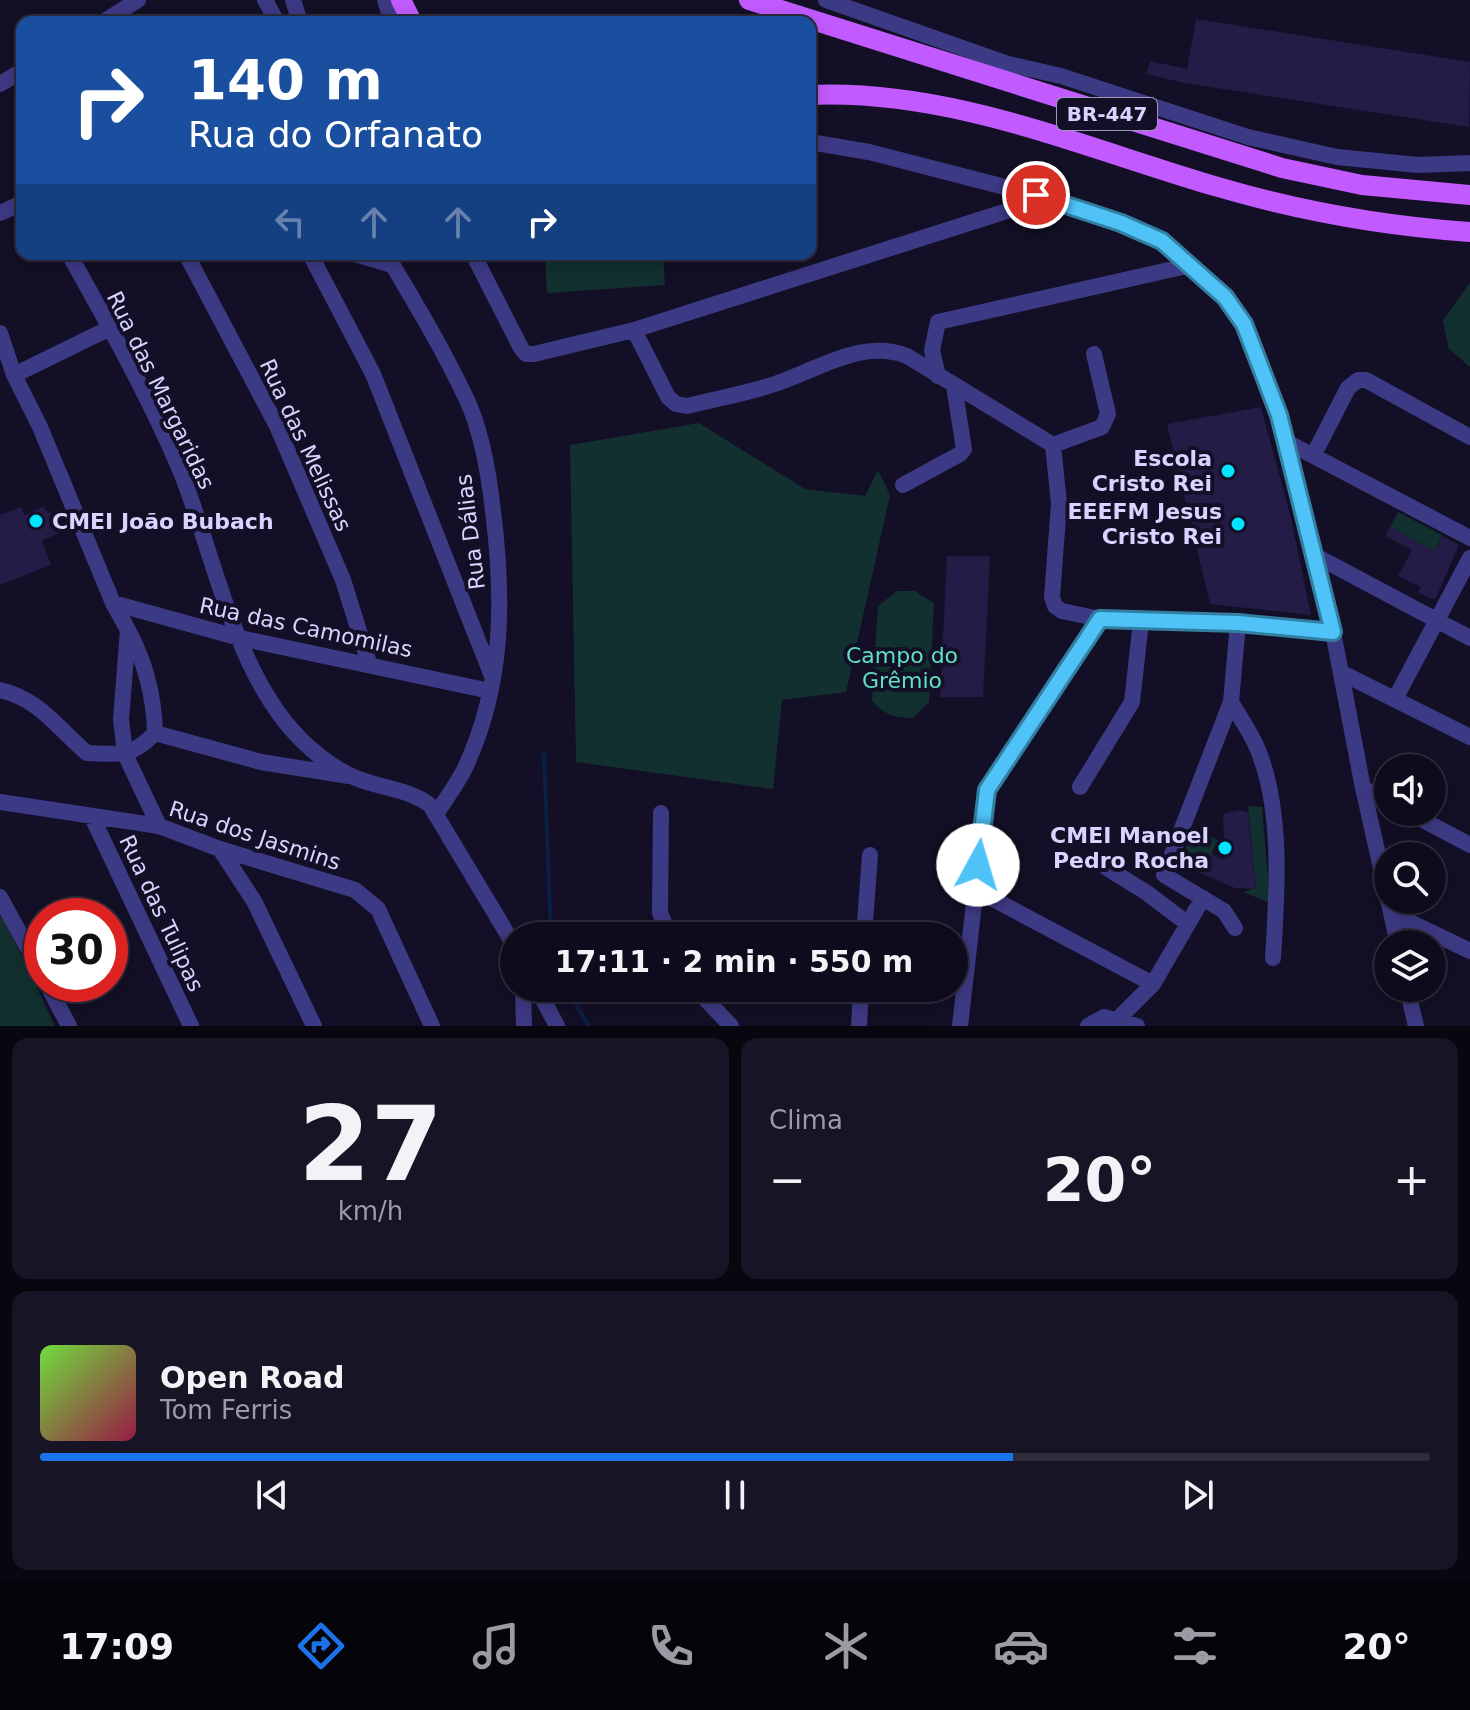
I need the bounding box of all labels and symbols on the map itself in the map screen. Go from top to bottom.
road number: BR-447 [1057,98,1157,130]
pin [1002,161,1070,229]
street label: Rua das Margaridas [102,287,219,493]
street label: Rua das Melissas [255,355,356,535]
place label: Escola Cristo Rei [1092,446,1212,496]
marker: Escola Cristo Rei [1219,462,1237,480]
street label: Rua Dálias [451,473,490,591]
place label: EEEFM Jesus Cristo Rei [1067,499,1222,549]
place label: CMEI João Bubach [52,509,274,534]
marker: CMEI João Bubach [27,512,45,530]
marker: EEEFM Jesus Cristo Rei [1229,515,1247,533]
street label: Rua das Camomilas [197,593,415,662]
park label: Campo do Grêmio [846,643,958,693]
street label: Rua dos Jasmins [166,796,344,875]
position arrow [936,823,1020,907]
place label: CMEI Manoel Pedro Rocha [1050,823,1209,873]
street label: Rua das Tulipas [114,831,209,995]
marker: CMEI Manoel Pedro Rocha [1216,839,1234,857]
speed limit sign: 30 [24,898,128,1002]

